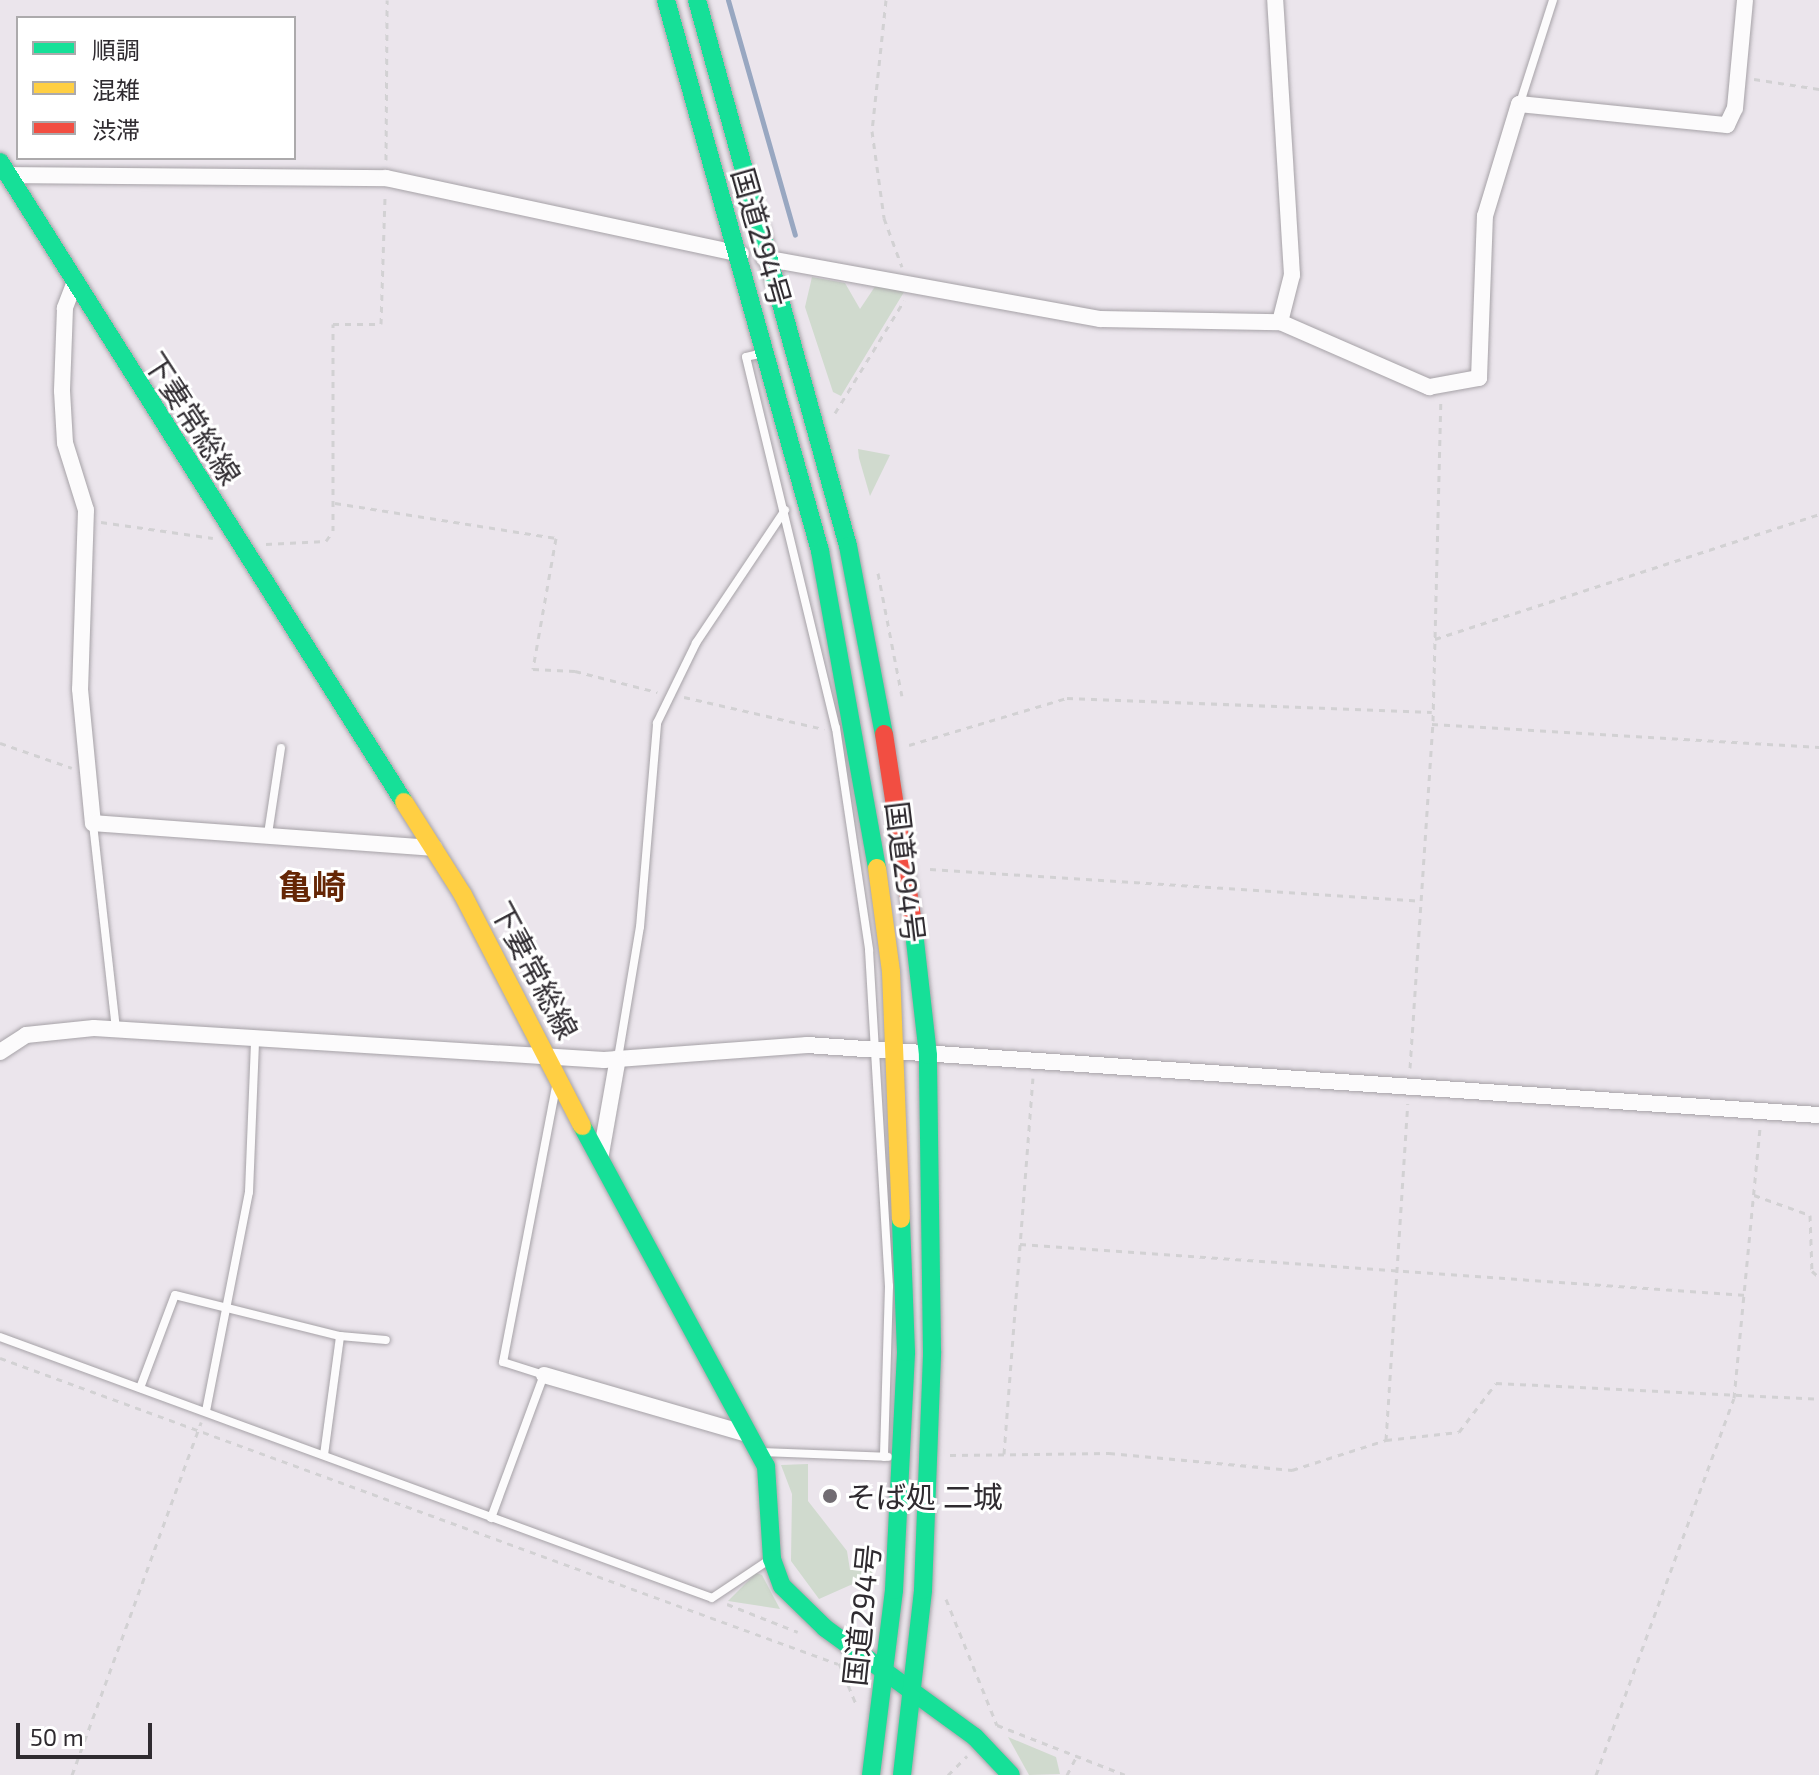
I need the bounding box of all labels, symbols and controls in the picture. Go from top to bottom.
legend [16,16,296,160]
text: 順調 [92,35,140,64]
text: 混雑 [92,75,140,104]
text: 渋滞 [92,115,140,144]
street label: 国道294号 [725,164,799,310]
street label: 下妻常総線 [137,345,249,491]
street label: 国道294号 [879,799,933,945]
district label: 亀崎 [278,866,346,906]
street label: 下妻常総線 [484,895,586,1045]
place label: そば処 二城 [846,1478,1003,1514]
marker: そば処 二城 [821,1487,839,1505]
street label: 国道294号 [836,1542,886,1688]
scale bar [20,1707,156,1757]
text: 50 m [30,1722,84,1751]

